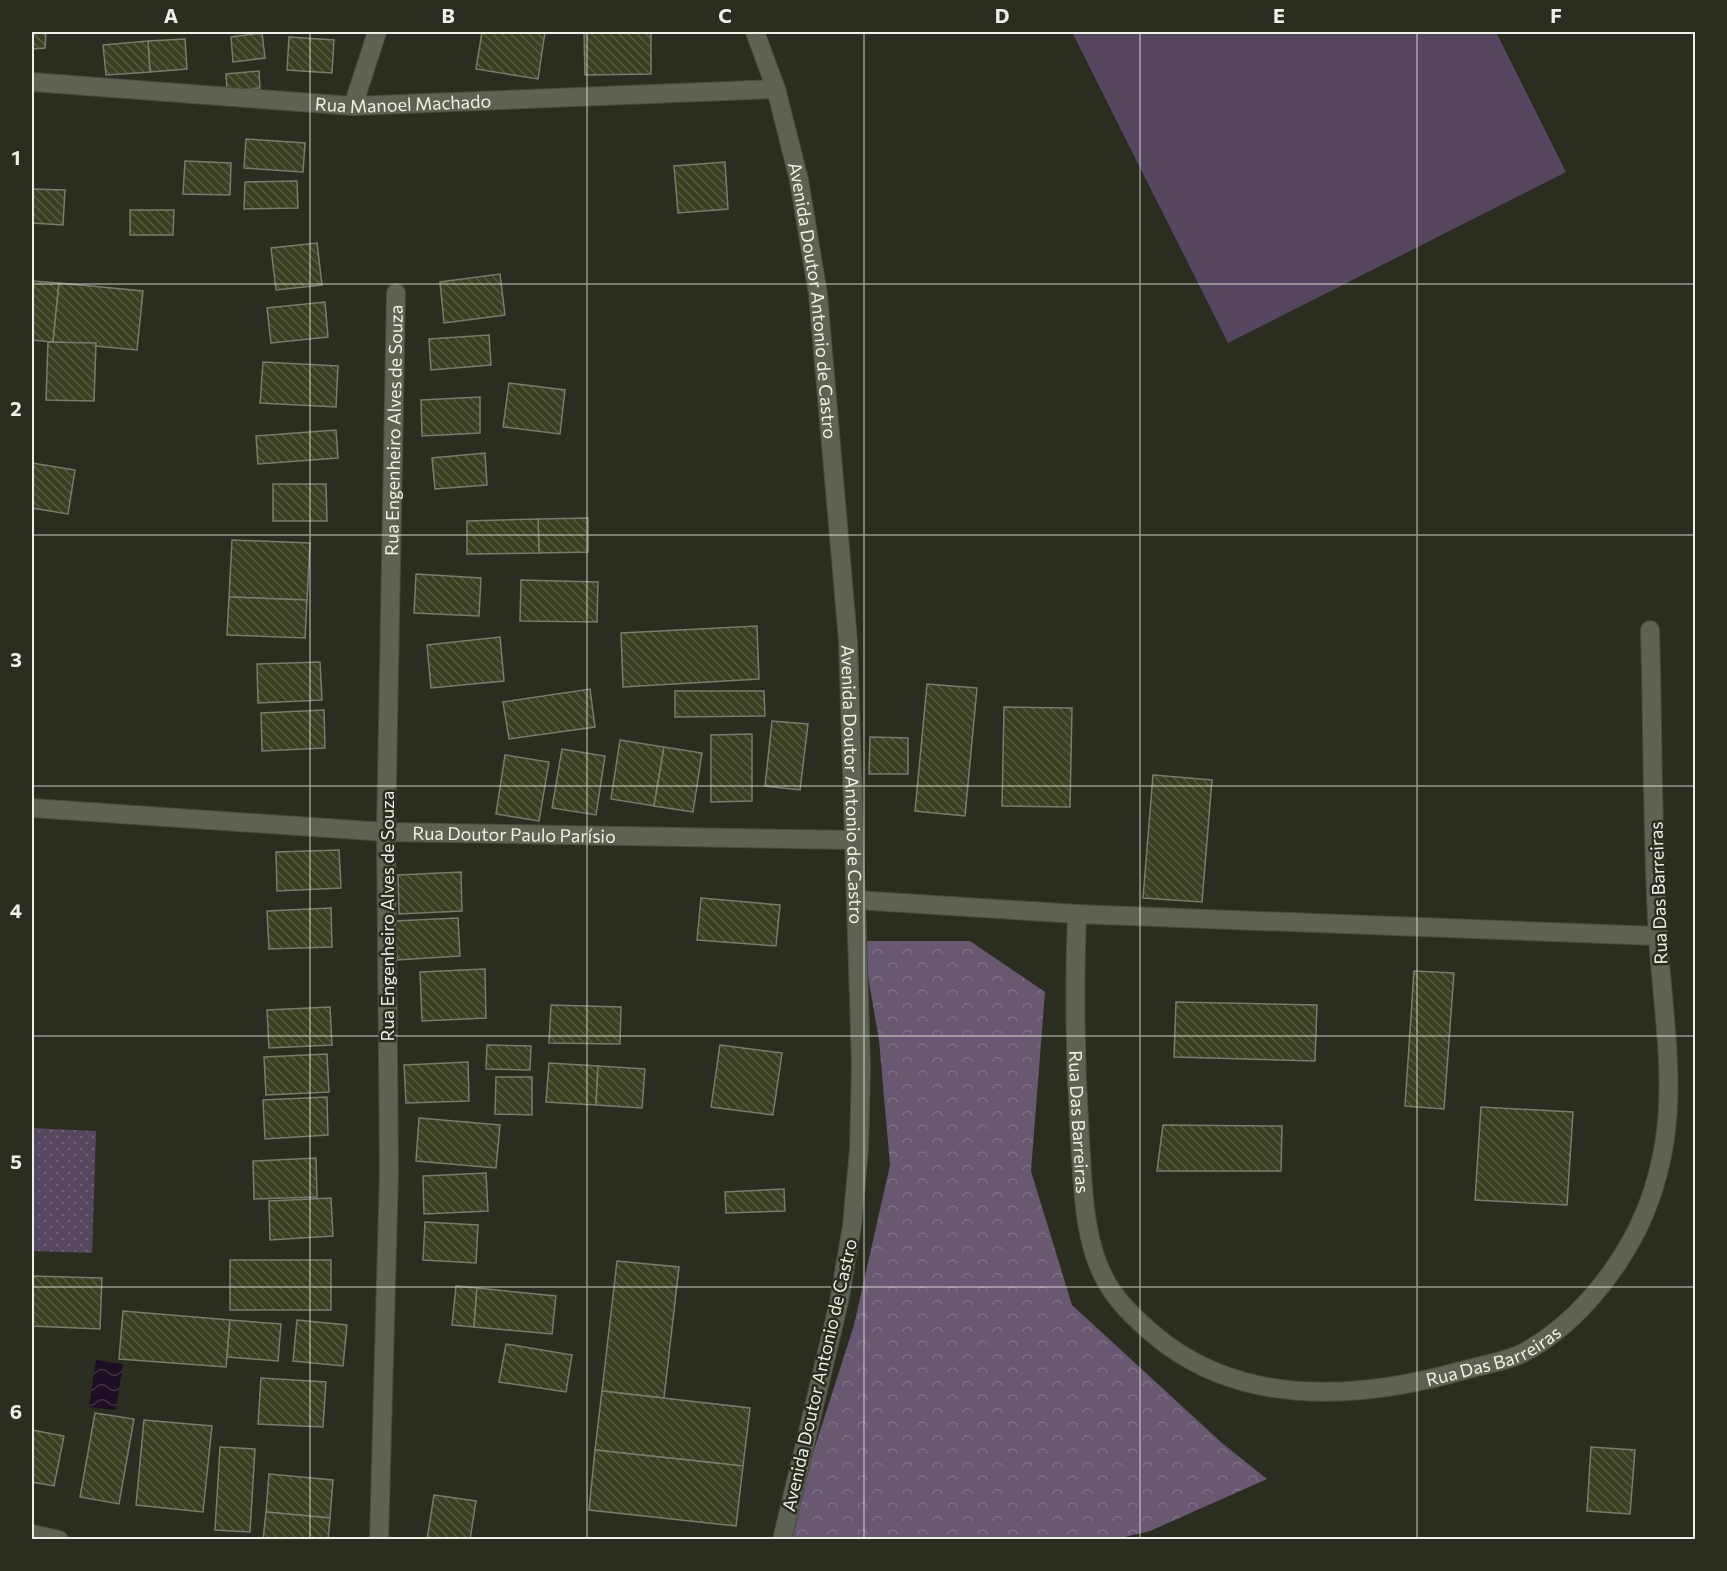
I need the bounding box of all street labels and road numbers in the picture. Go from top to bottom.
street label: Rua Manoel Machado [314,89,492,117]
street label: Avenida Doutor Antonio de Castro [784,160,841,440]
street label: Rua Engenheiro Alves de Souza [380,304,407,556]
street label: Avenida Doutor Antonio de Castro [837,644,868,924]
street label: Rua Engenheiro Alves de Souza [376,791,398,1041]
street label: Rua Doutor Paulo Parísio [412,821,616,847]
street label: Rua Das Barreiras [1645,821,1671,965]
street label: Rua Das Barreiras [1065,1050,1094,1194]
street label: Avenida Doutor Antonio de Castro [777,1237,861,1513]
street label: Rua Das Barreiras [1424,1321,1565,1390]

